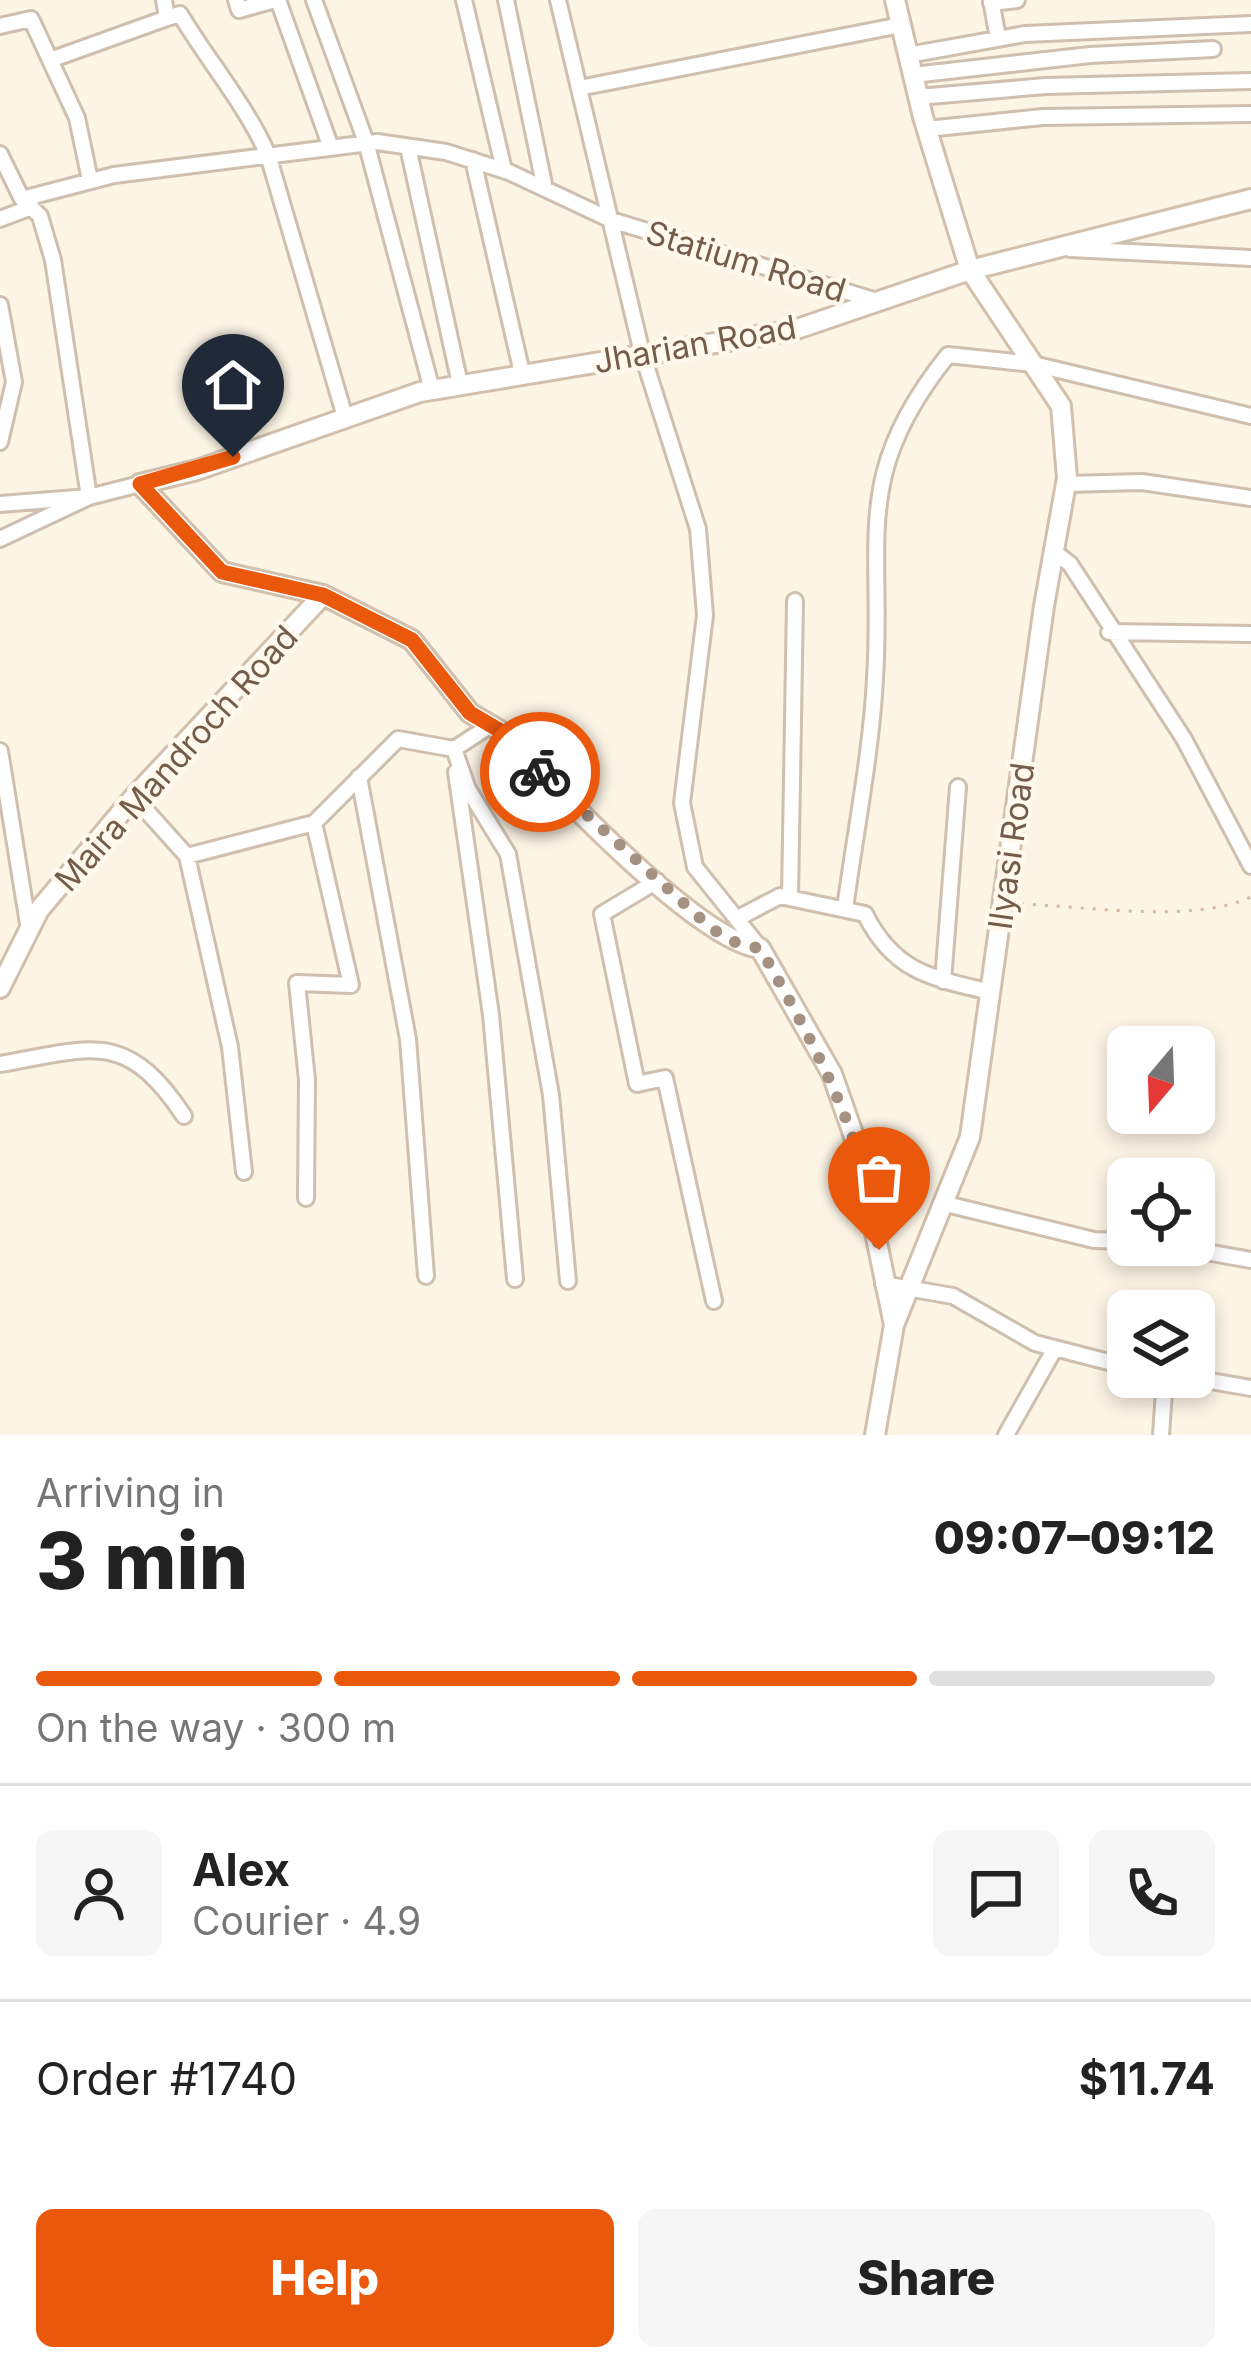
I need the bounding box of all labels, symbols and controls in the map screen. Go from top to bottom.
street label: Statium Road [641,212,851,310]
street label: Jharian Road [591,307,799,381]
pin [182,334,284,457]
icon: home [200,352,266,418]
street label: Maira Mandroch Road [46,617,306,899]
courier [480,712,600,832]
icon: bike [507,739,573,805]
street label: Ilyasi Road [979,760,1043,932]
north arrow [1107,1026,1215,1134]
map controls [1107,1026,1215,1398]
pin [828,1127,930,1250]
icon: bag [846,1145,912,1211]
button: locate [1107,1158,1215,1266]
button: layers [1107,1290,1215,1398]
text: Arriving in [36,1469,225,1516]
text: 09:07–09:12 [934,1510,1215,1565]
text: 3 min [36,1513,248,1608]
text: On the way · 300 m [36,1704,396,1751]
button: person [36,1830,162,1956]
button: chat [933,1830,1059,1956]
button: phone [1089,1830,1215,1956]
text: Alex [192,1842,290,1897]
text: Courier · 4.9 [192,1897,421,1944]
text: Order #1740 [36,2051,297,2106]
text: $11.74 [1079,2051,1215,2106]
button: Help [36,2209,614,2347]
button: Share [638,2209,1215,2347]

